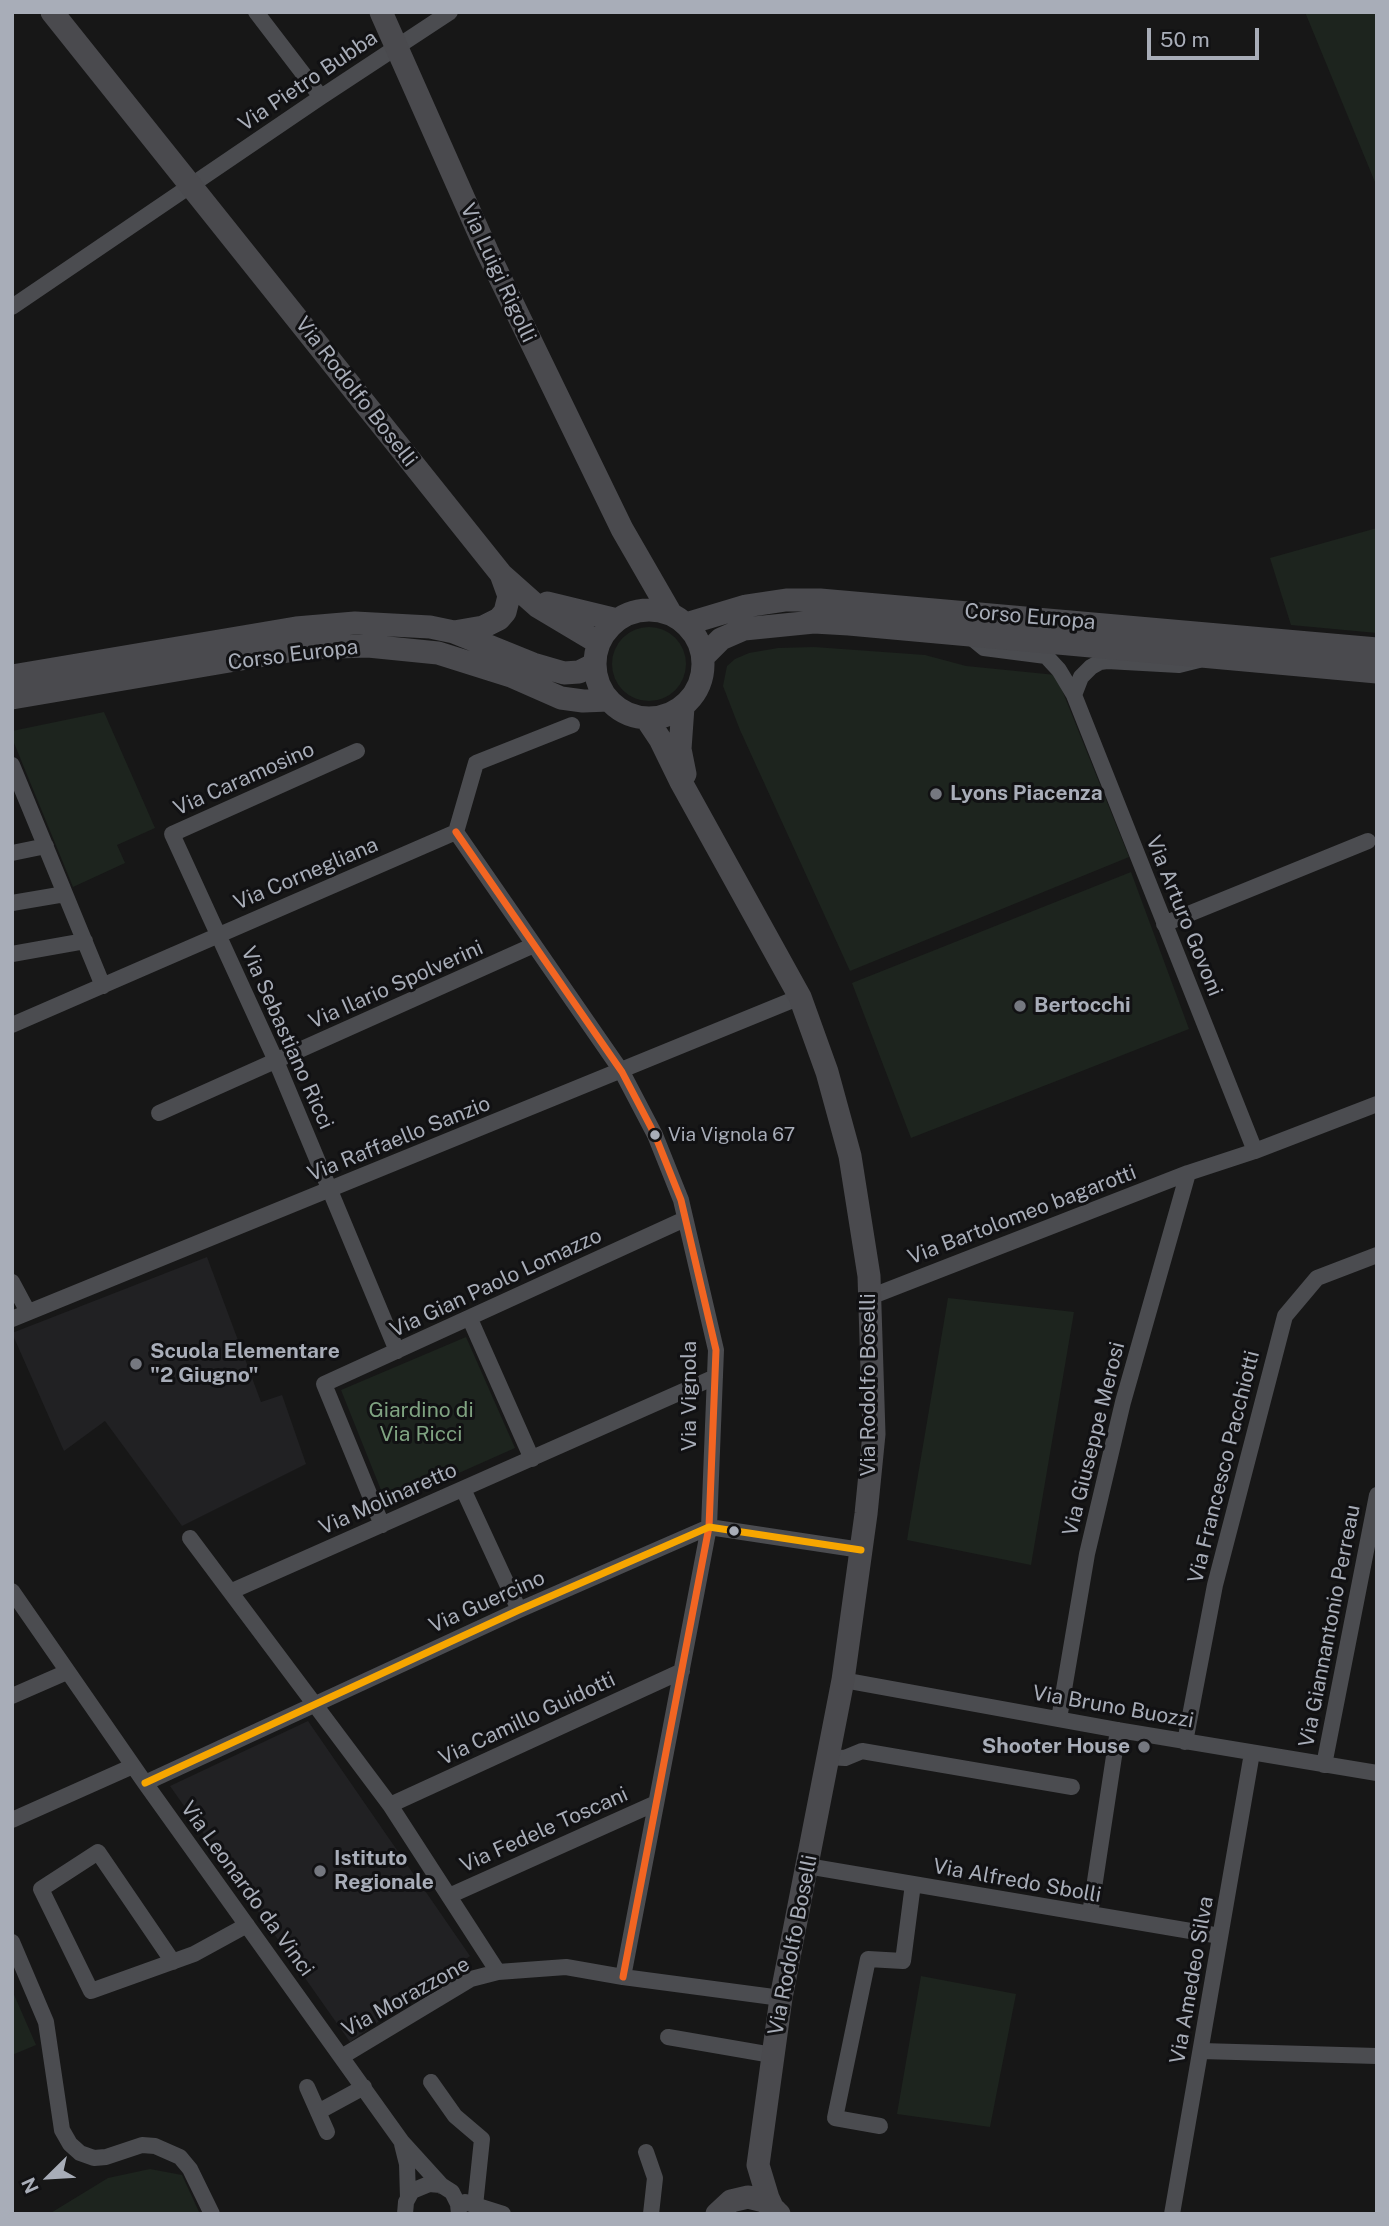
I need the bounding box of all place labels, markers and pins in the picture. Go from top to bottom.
place label: Lyons Piacenza [950,781,1103,807]
marker: Lyons Piacenza [928,786,944,802]
place label: Bertocchi [1034,993,1131,1019]
marker: Bertocchi [1012,998,1028,1014]
place label: Via Vignola 67 [668,1124,795,1146]
marker: Via Vignola 67 [648,1128,662,1142]
place label: Scuola Elementare "2 Giugno" [150,1339,340,1389]
marker: Scuola Elementare "2 Giugno" [128,1356,144,1372]
unlabelled marker [727,1524,741,1538]
place label: Shooter House [982,1734,1130,1760]
marker: Shooter House [1136,1739,1152,1755]
place label: Istituto Regionale [334,1846,434,1896]
marker: Istituto Regionale [312,1863,328,1879]

